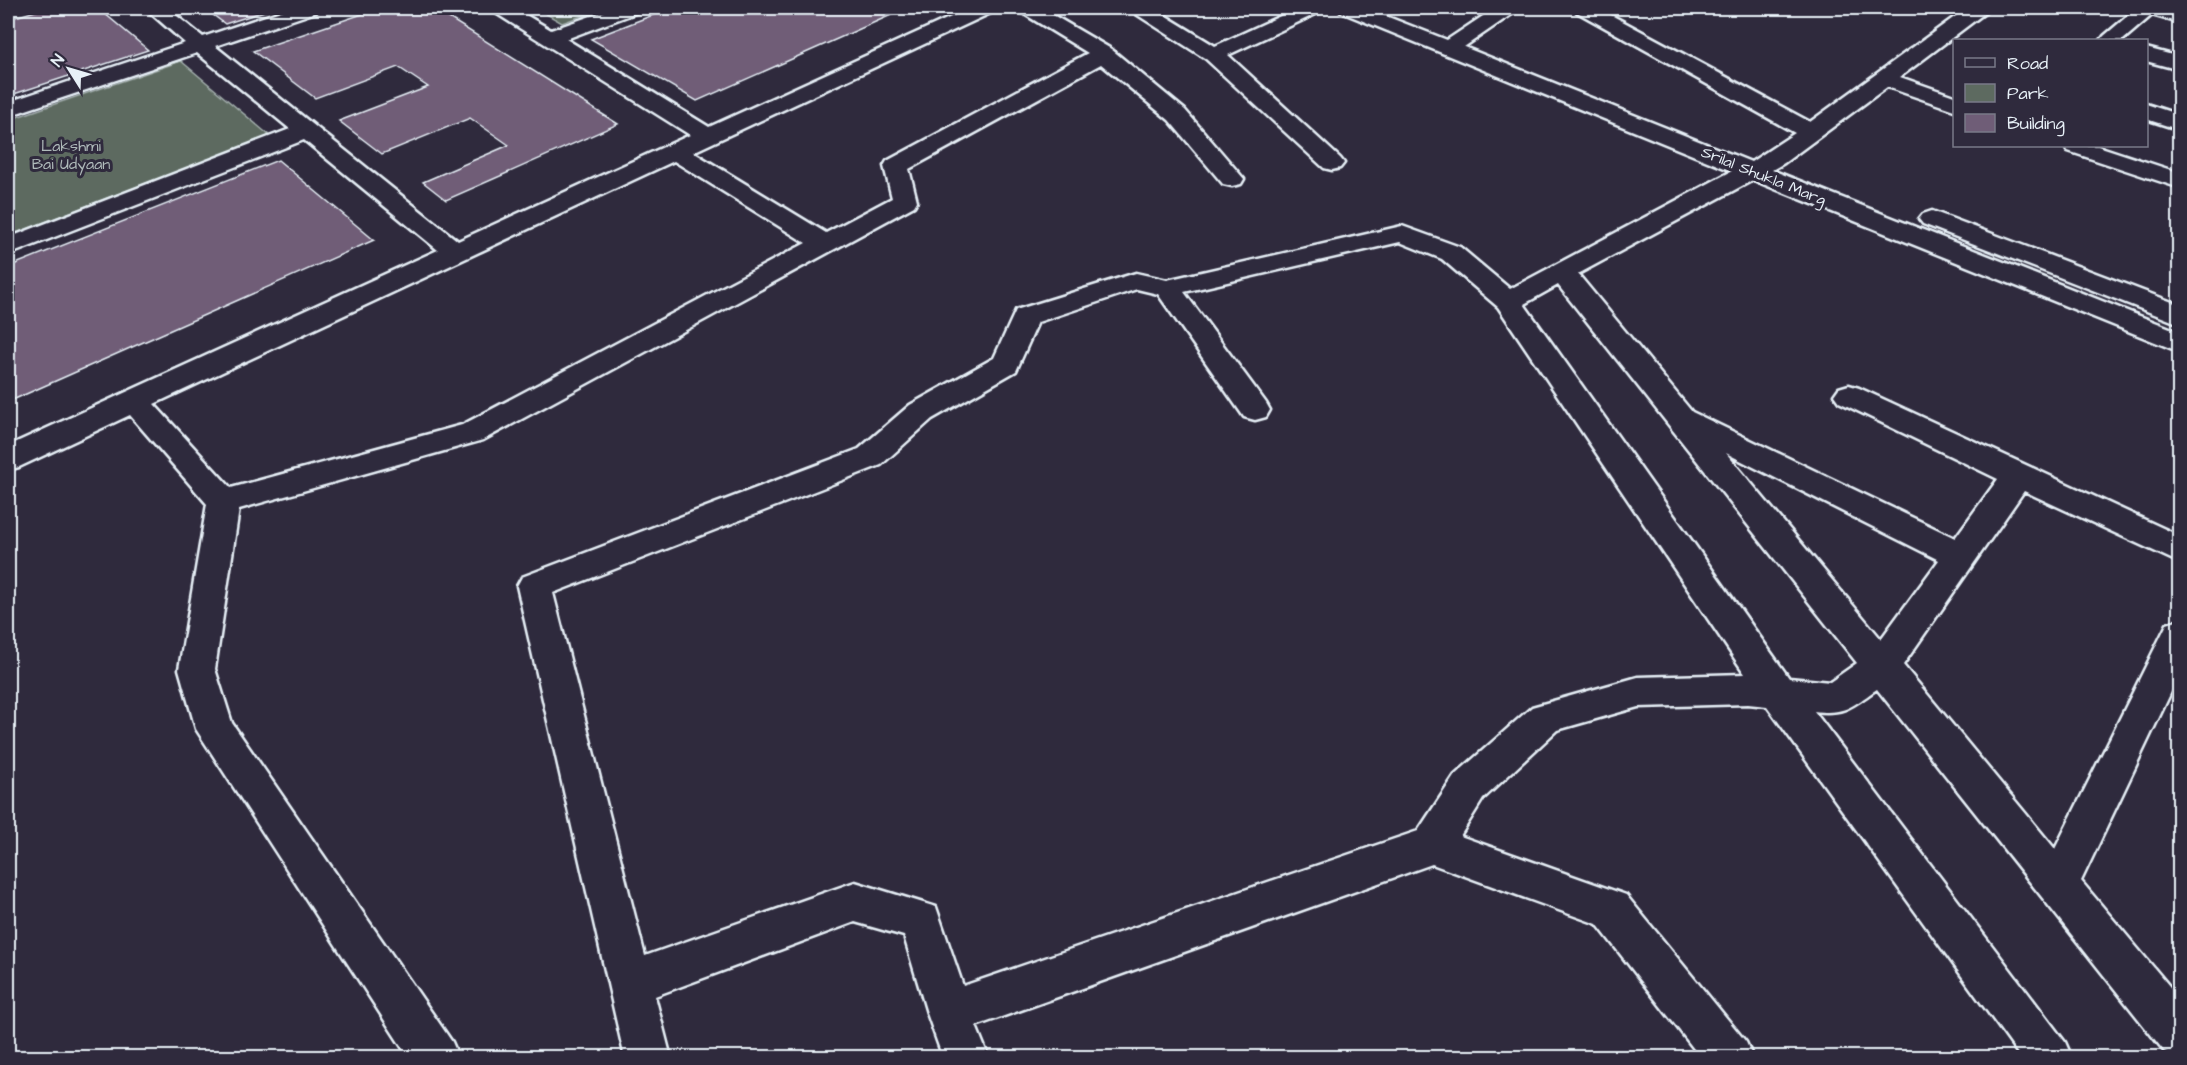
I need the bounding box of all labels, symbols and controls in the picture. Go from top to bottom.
north arrow [39,39,99,99]
legend [1953,39,2148,147]
text: N [46,50,70,71]
text: Road [2007,51,2048,76]
text: Park [2007,81,2049,106]
text: Building [2007,111,2065,137]
park label: Lakshmi Bai Udyaan [32,135,110,176]
street label: Srilal Shukla Marg [1698,141,1829,212]

